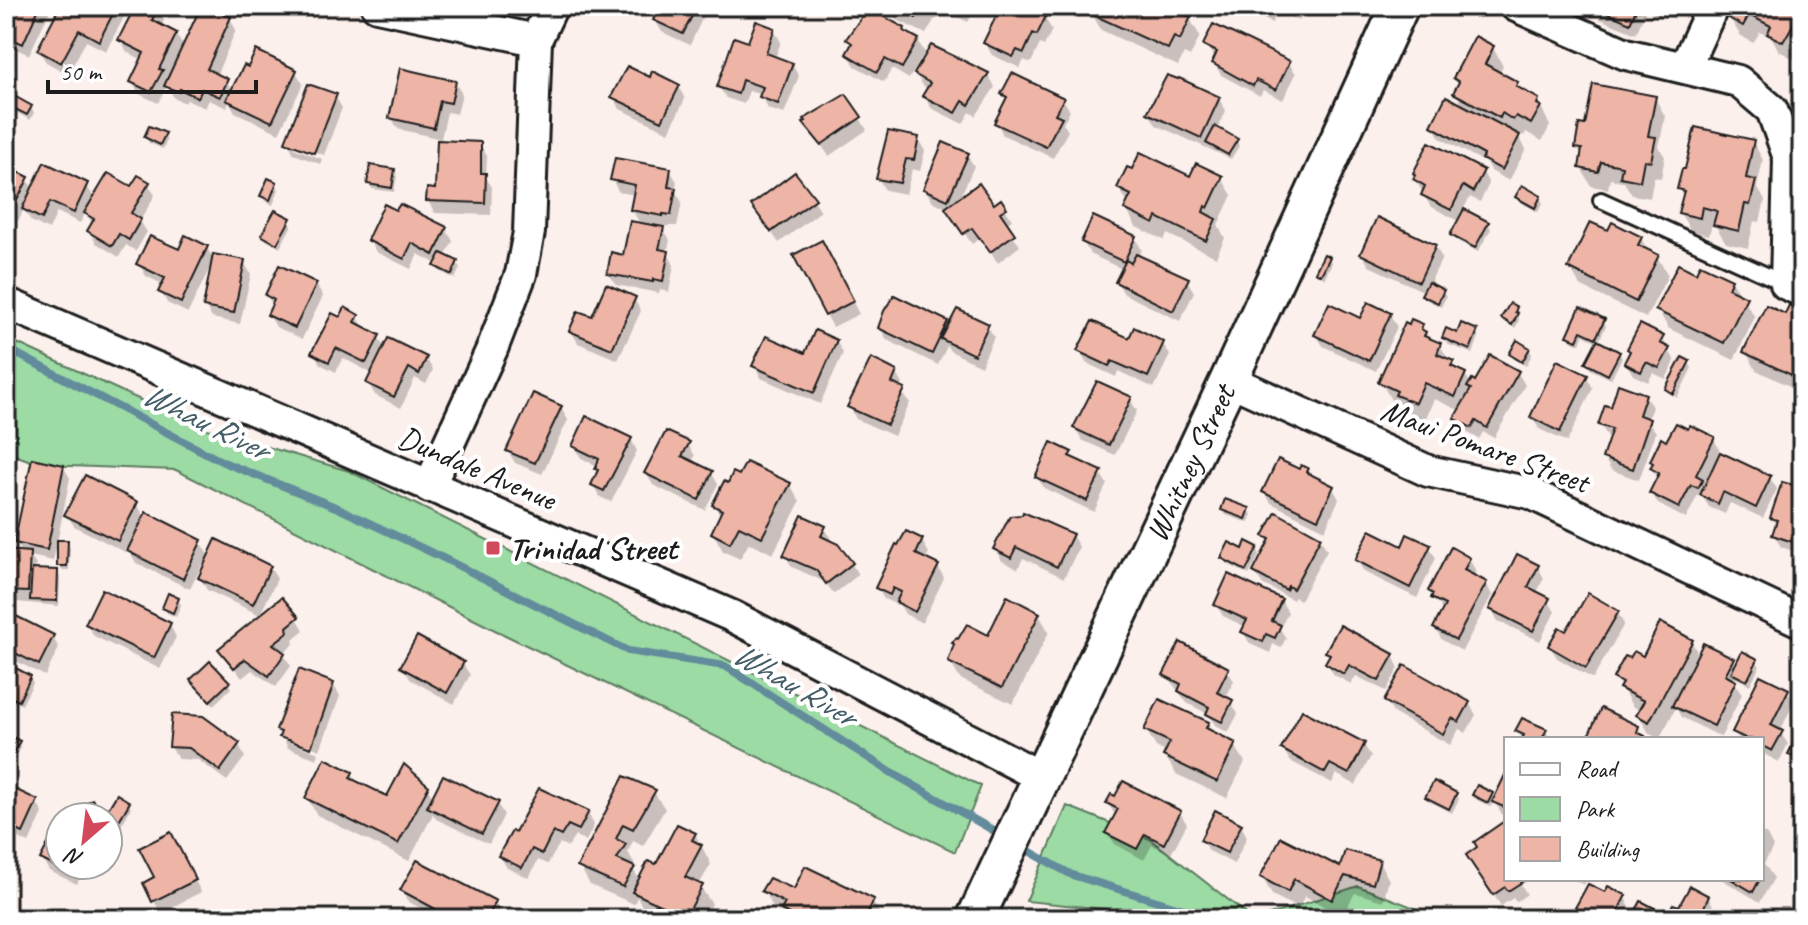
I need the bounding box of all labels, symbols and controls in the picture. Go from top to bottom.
scale bar [48,44,256,94]
text: 50 m [60,57,103,87]
water label: Whau River [136,372,281,472]
street label: Whitney Street [1135,375,1246,548]
street label: Maui Pomare Street [1376,389,1598,504]
street label: Dundale Avenue [392,416,564,521]
place label: Trinidad Street [509,528,680,569]
marker: Trinidad Street [484,539,502,557]
water label: Whau River [726,632,869,739]
legend [1504,737,1764,881]
text: Road [1576,754,1620,784]
text: Park [1576,794,1616,824]
north arrow [44,801,124,881]
text: Building [1576,834,1641,864]
text: N [60,841,88,873]

